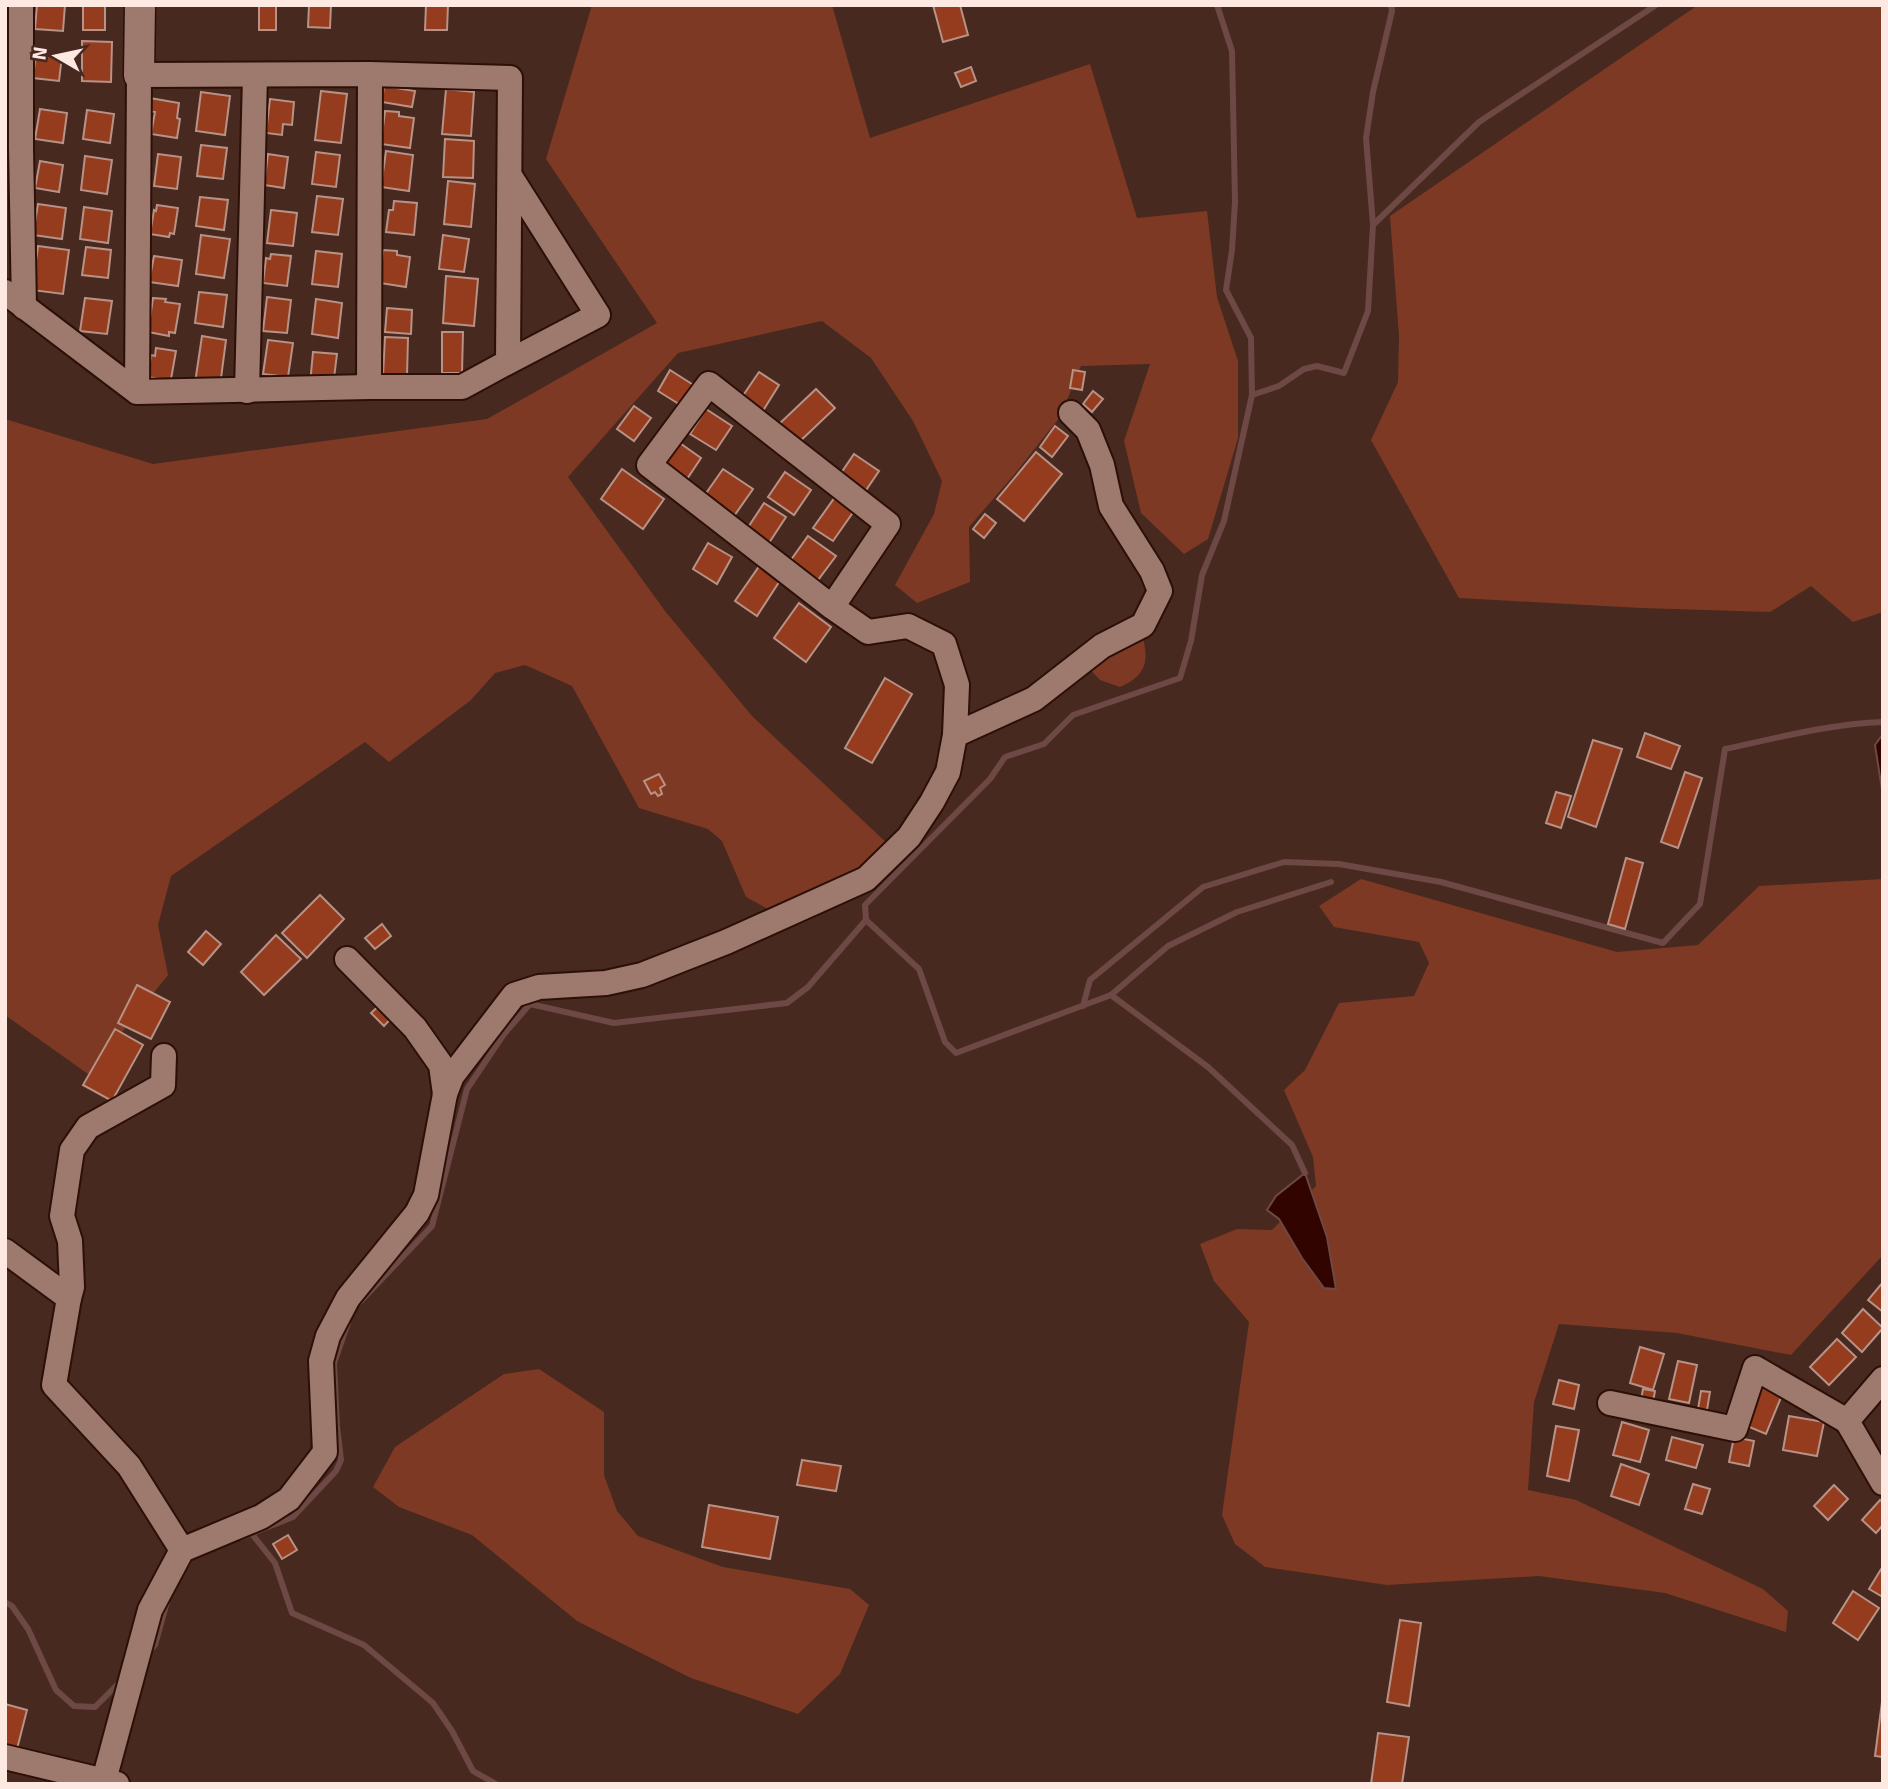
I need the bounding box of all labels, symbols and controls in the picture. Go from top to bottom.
north arrow [21,21,91,91]
text: N [27,45,53,62]

